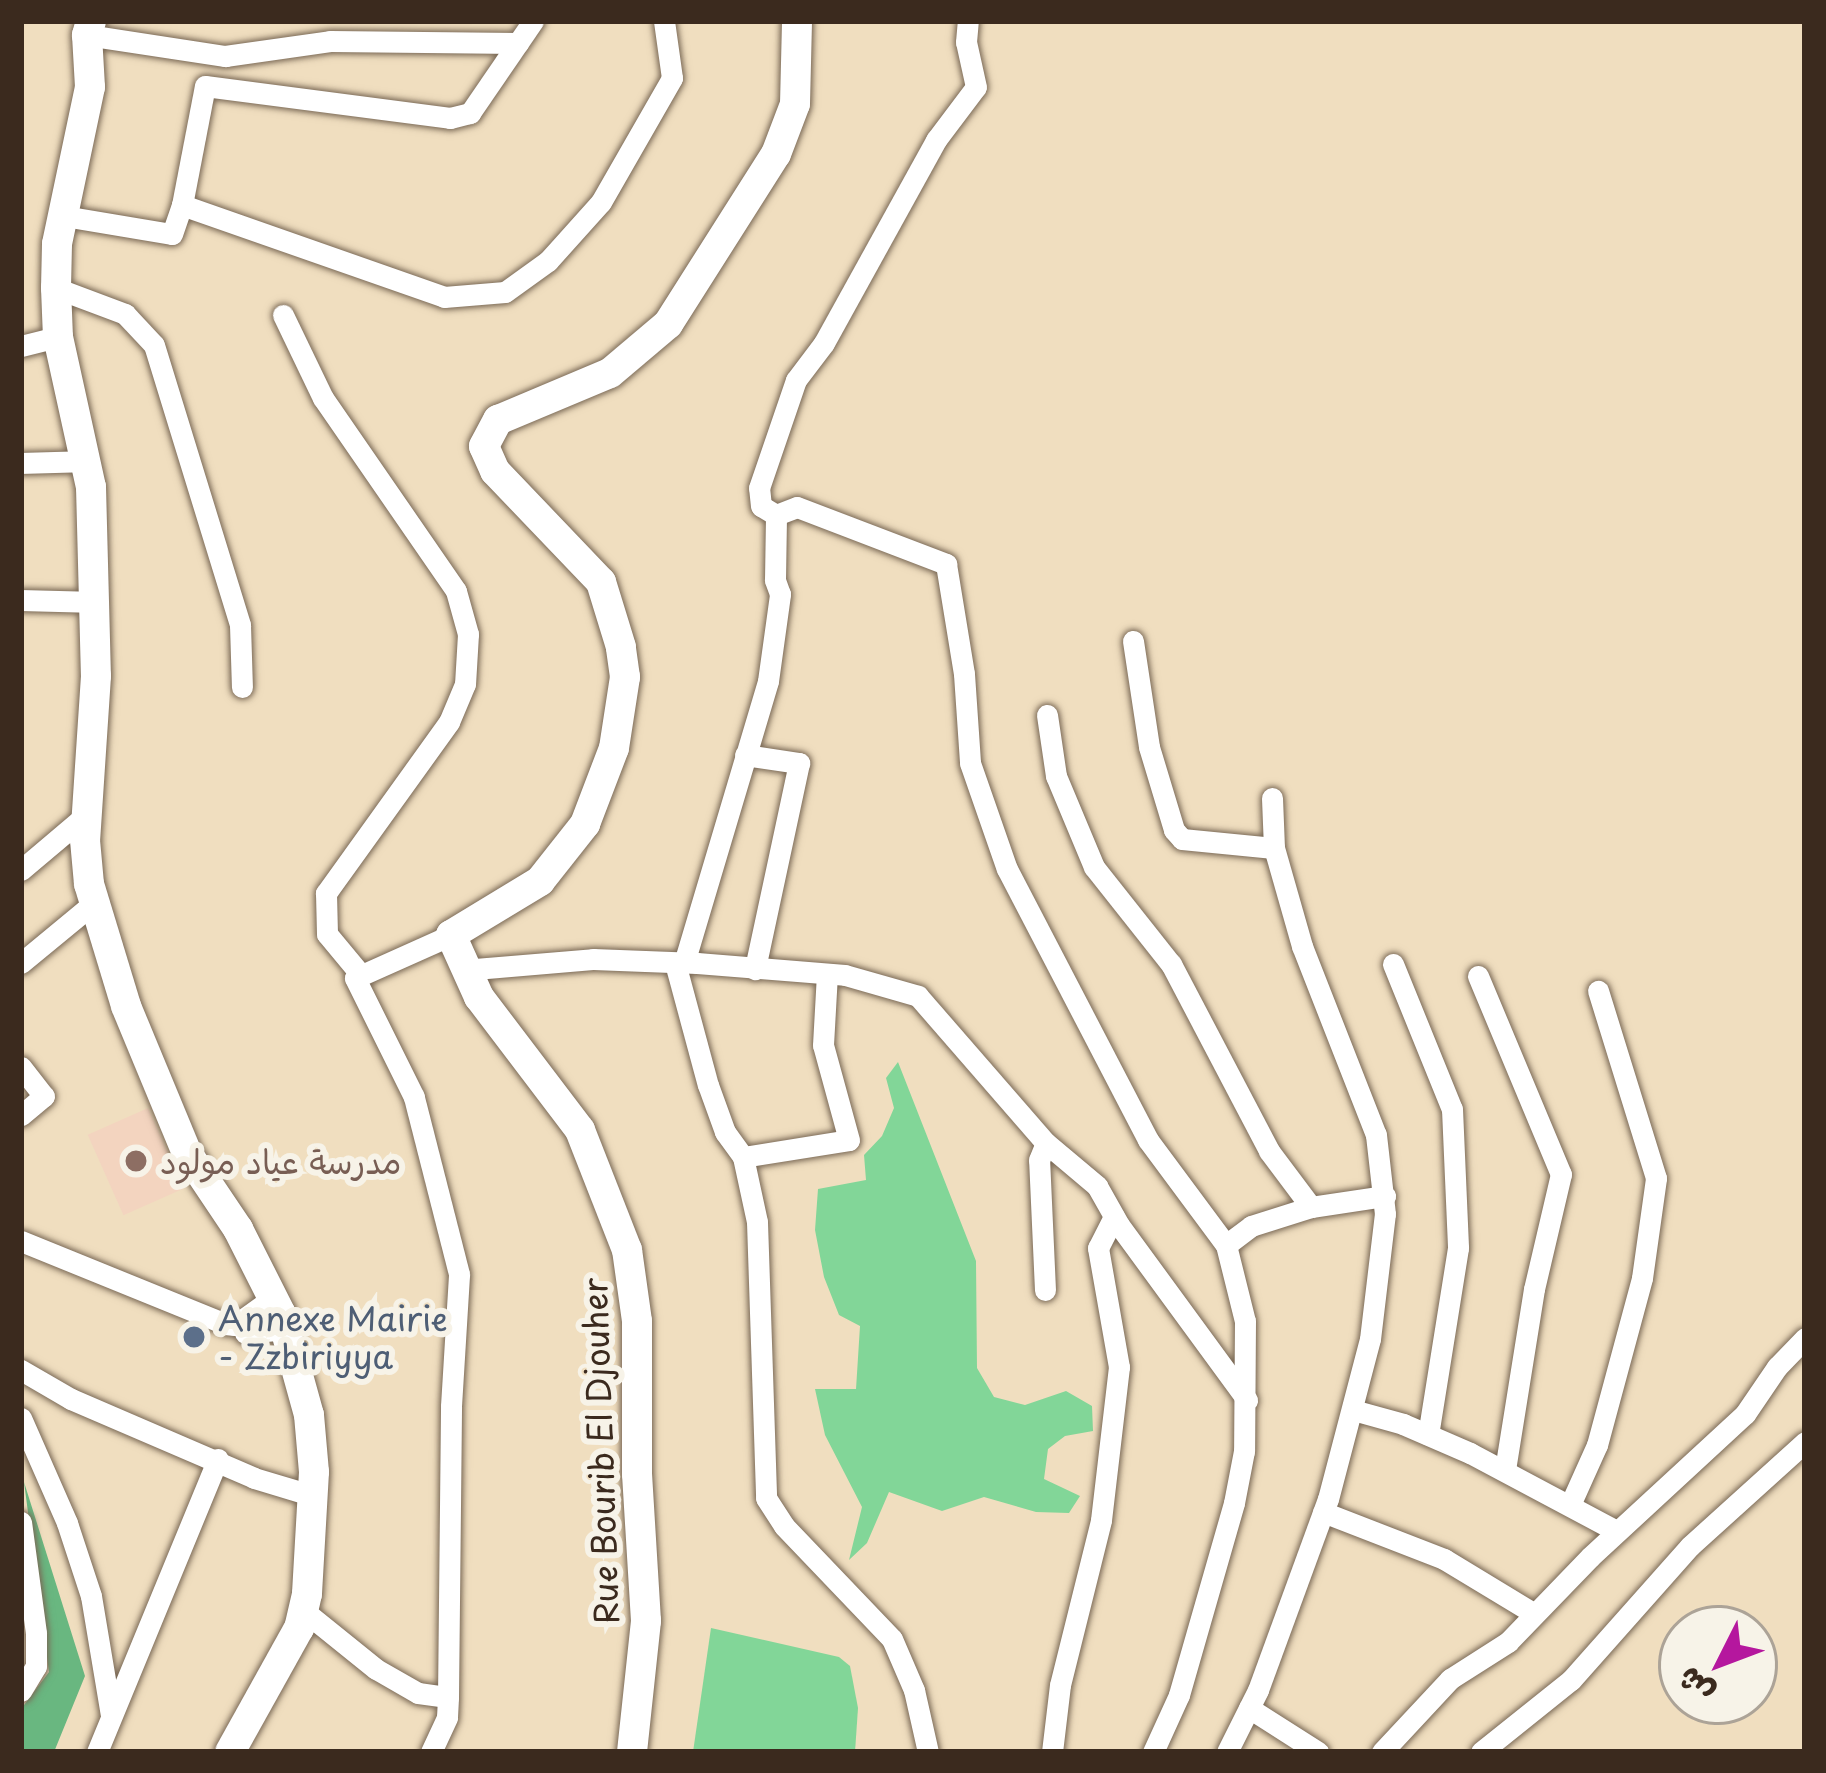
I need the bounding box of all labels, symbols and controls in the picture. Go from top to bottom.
place label: مدرسة عياد مولود [160,1141,401,1181]
marker: مدرسة عياد مولود [123,1148,149,1174]
street label: Rue Bourib El Djouher [574,1275,626,1627]
place label: Annexe Mairie - Zzbiriyya [218,1298,449,1376]
marker: Annexe Mairie - Zzbiriyya [181,1324,207,1350]
north arrow [1658,1605,1778,1725]
text: ش [1663,1657,1724,1717]

